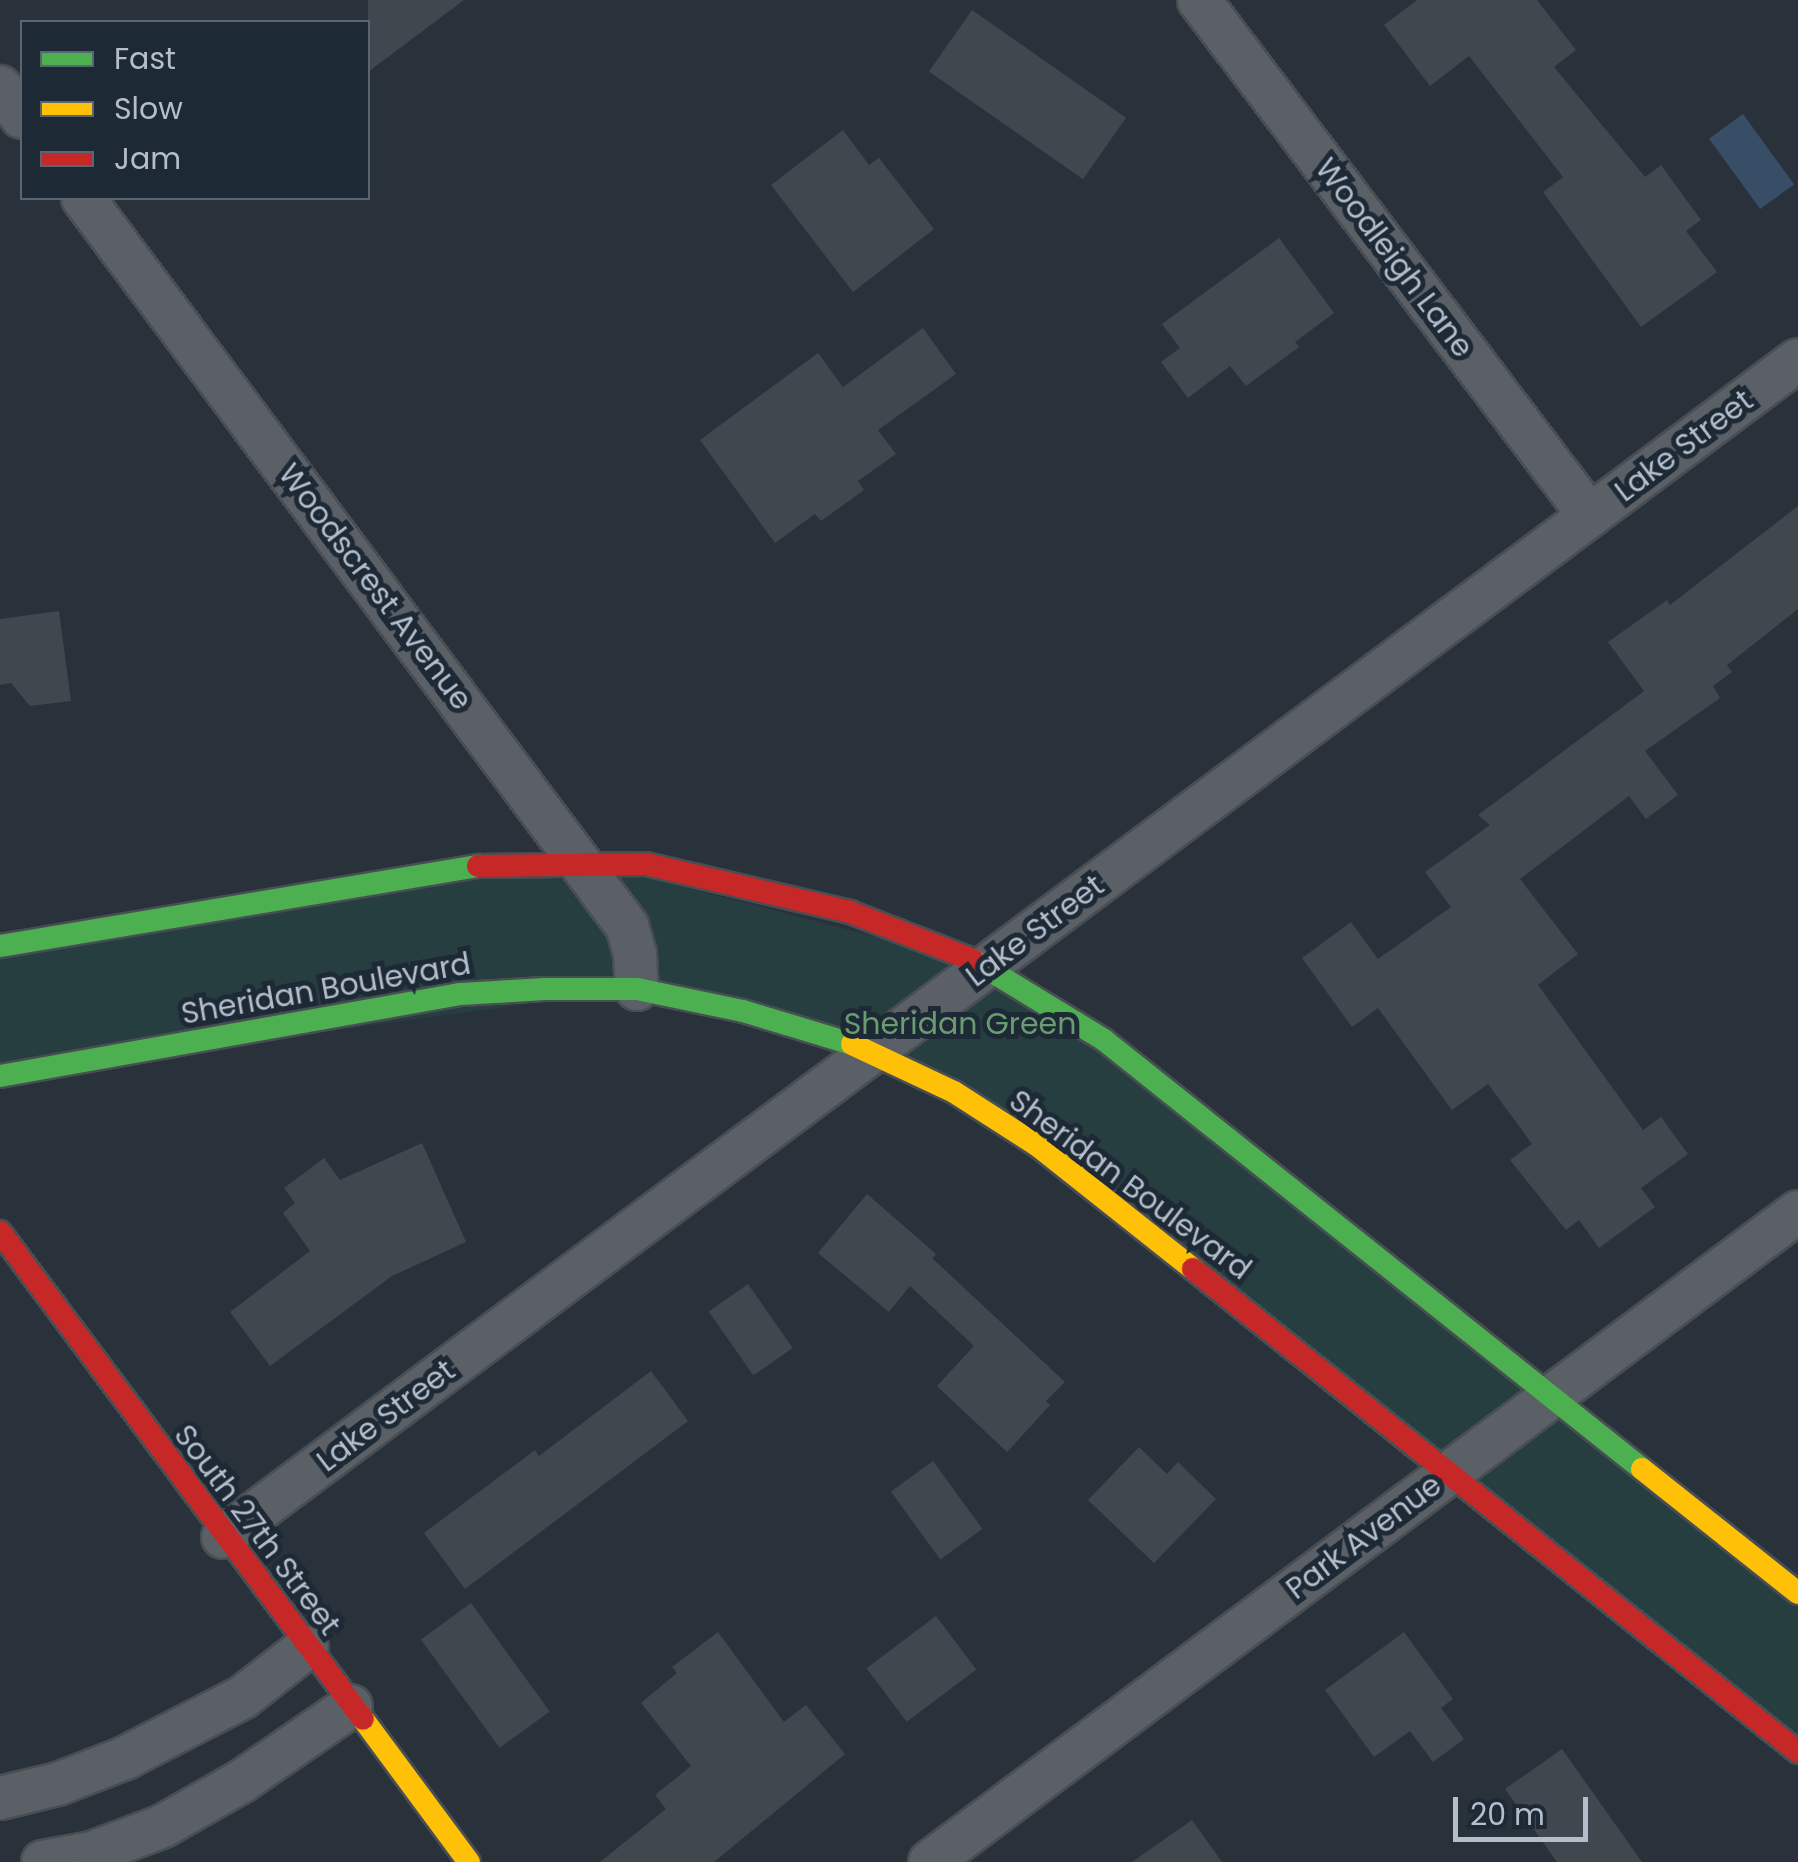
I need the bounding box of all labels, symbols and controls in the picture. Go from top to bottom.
legend [20,20,370,200]
text: Fast [114,37,176,80]
text: Slow [114,87,183,130]
text: Jam [114,137,181,180]
street label: Woodleigh Lane [1307,151,1481,365]
street label: Lake Street [1608,383,1760,509]
street label: Woodscrest Avenue [271,457,479,717]
street label: Lake Street [959,868,1111,994]
street label: Sheridan Boulevard [179,946,473,1032]
park label: Sheridan Green [844,1006,1076,1042]
street label: Sheridan Boulevard [1002,1082,1258,1288]
street label: Lake Street [310,1353,462,1479]
street label: South 27th Street [166,1418,348,1642]
street label: Park Avenue [1279,1467,1449,1607]
scale bar [1458,1777,1593,1839]
text: 20 m [1470,1793,1545,1836]

